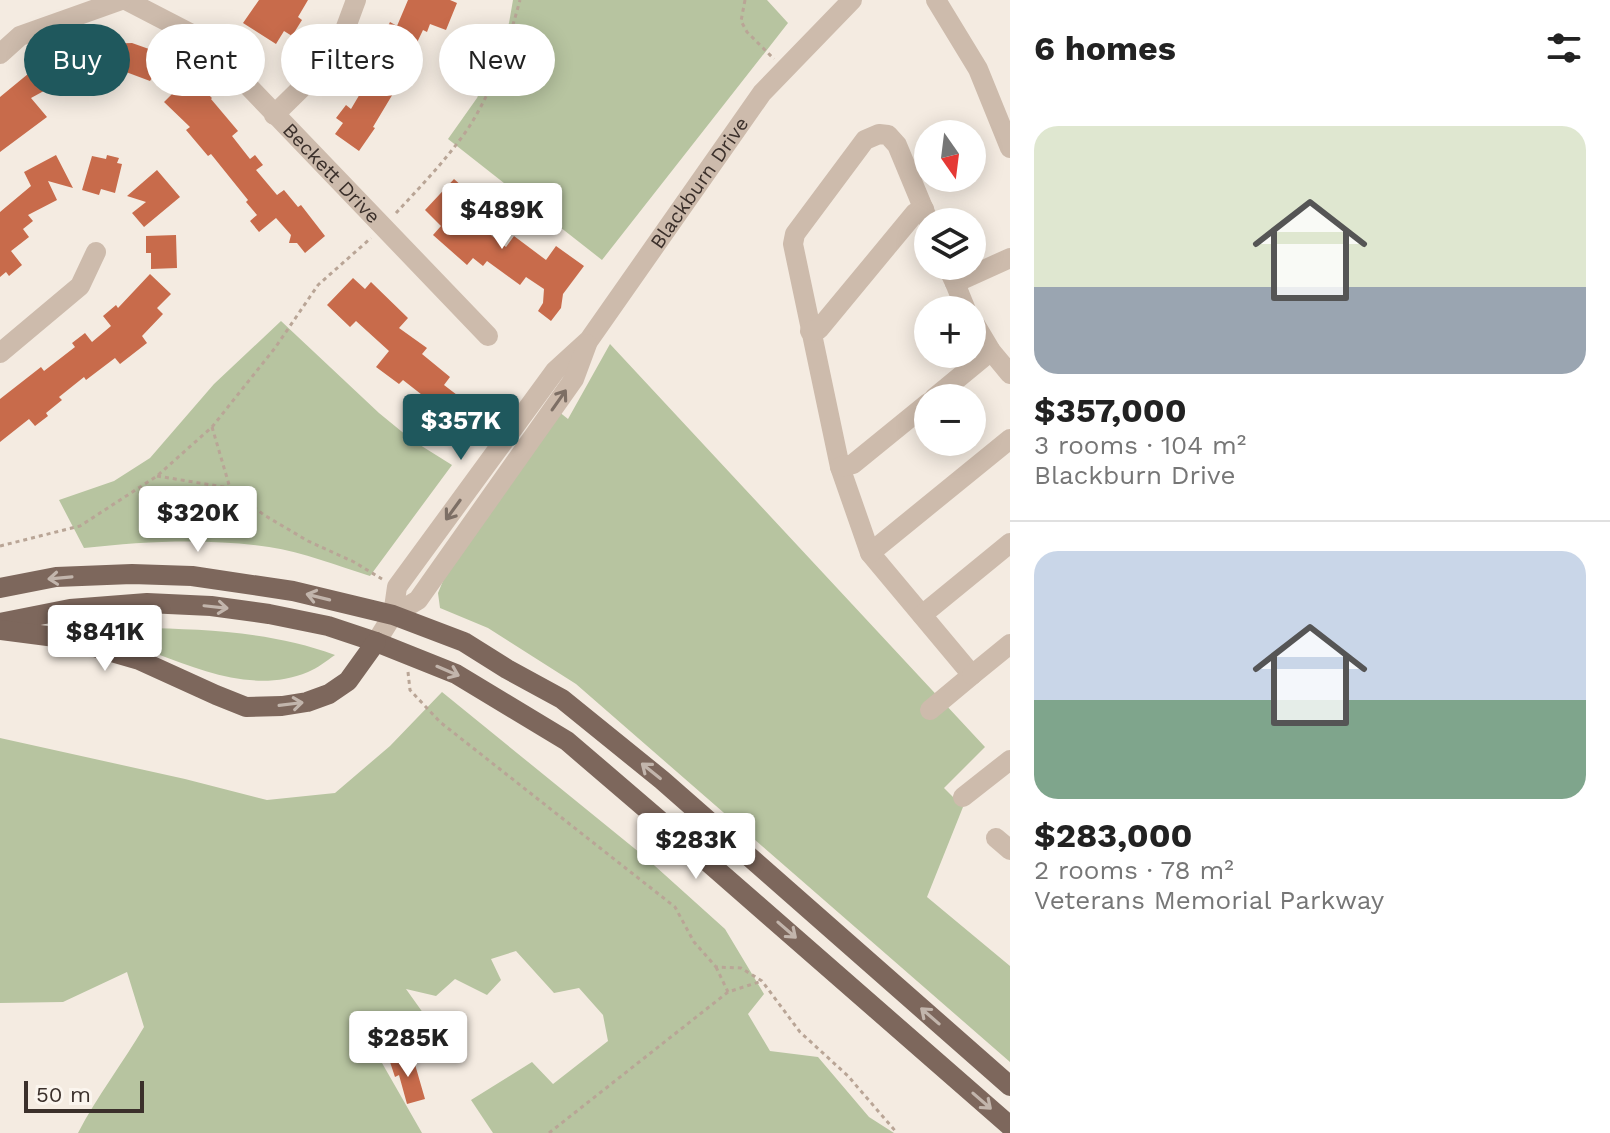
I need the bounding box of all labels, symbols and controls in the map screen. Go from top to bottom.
chip: Buy [24,24,130,96]
chip: Rent [146,24,265,96]
chip: Filters [281,24,423,96]
chip: New [439,24,555,96]
icon: filters [1542,26,1586,70]
text: 6 homes [1034,28,1176,68]
street label: Blackburn Drive [645,112,754,253]
street label: Beckett Drive [278,118,385,228]
north arrow [914,120,986,192]
map controls [914,120,986,456]
icon: home [1238,178,1382,322]
pin: $489K [446,183,558,251]
text: $489K [460,194,544,224]
button: layers [914,208,986,280]
button: + [914,296,986,368]
button: − [914,384,986,456]
one-way arrow [551,389,567,411]
text: $357,000 [1034,390,1187,430]
pin: $357K [405,394,517,462]
text: $357K [421,405,501,435]
text: 3 rooms · 104 m² [1034,430,1246,460]
text: Blackburn Drive [1034,460,1236,490]
pin: $320K [142,486,254,554]
text: $320K [157,497,239,527]
one-way arrow [445,499,462,520]
one-way arrow [47,570,74,585]
one-way arrow [305,589,331,604]
one-way arrow [202,600,229,615]
icon: home [1238,603,1382,747]
pin: $841K [49,605,161,673]
text: $841K [66,616,144,646]
one-way arrow [435,665,460,680]
one-way arrow [278,697,304,712]
one-way arrow [641,762,662,780]
pin: $283K [640,813,752,881]
text: $283,000 [1034,815,1193,855]
text: $283K [655,824,737,854]
text: 2 rooms · 78 m² [1034,855,1234,885]
text: Veterans Memorial Parkway [1034,885,1384,915]
one-way arrow [776,921,796,939]
one-way arrow [921,1007,941,1025]
pin: $285K [352,1011,464,1079]
text: $285K [367,1022,449,1052]
scale bar [24,1077,144,1113]
text: 50 m [36,1082,91,1107]
one-way arrow [972,1092,992,1110]

